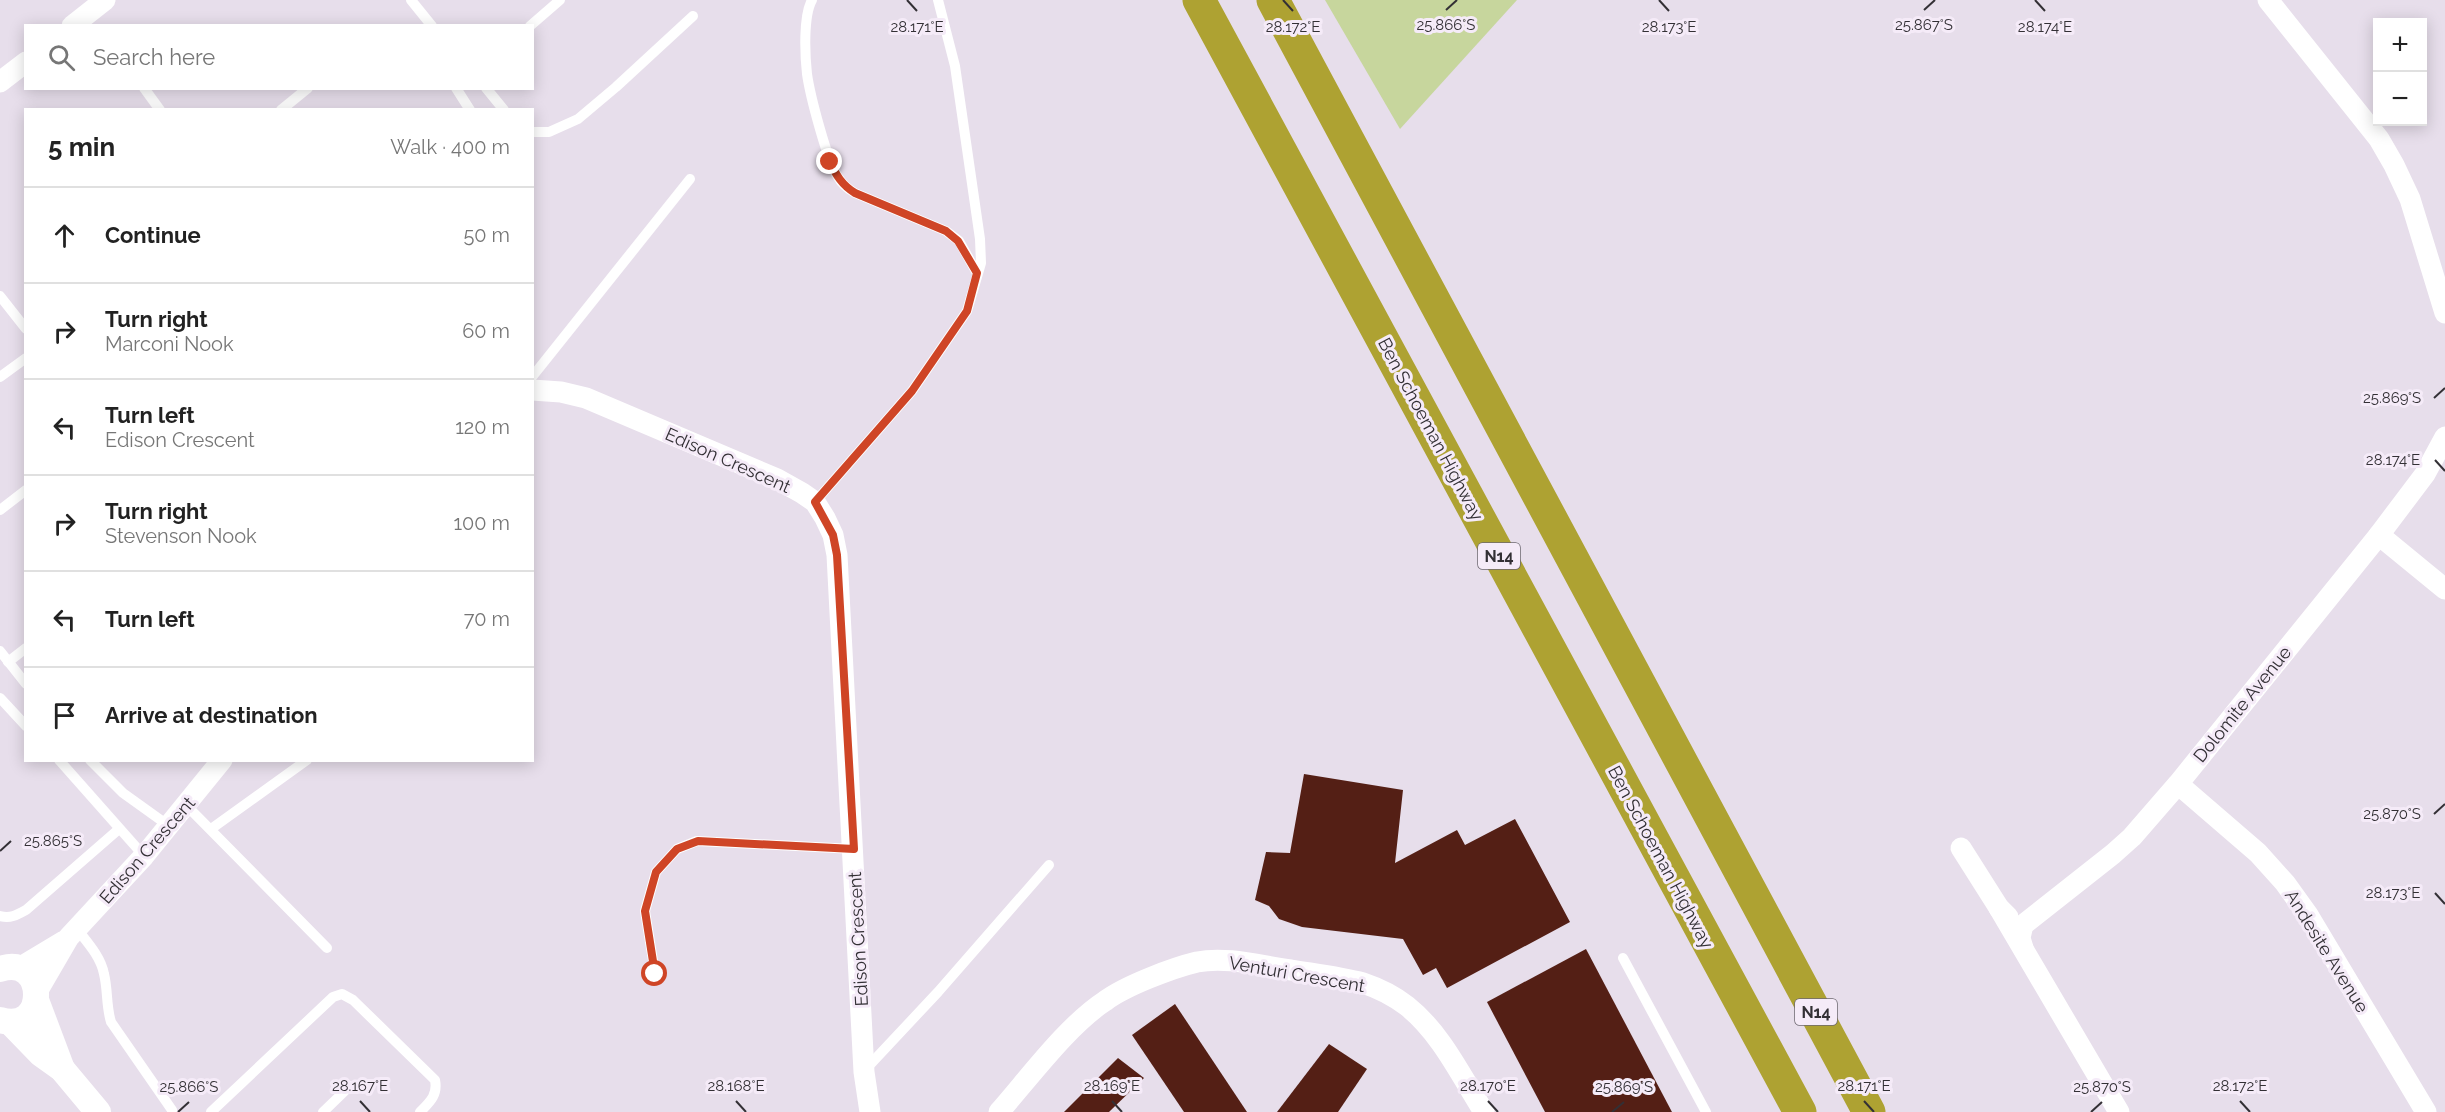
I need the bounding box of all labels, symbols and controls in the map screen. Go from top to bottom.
text: 25.866°S [1417,16,1475,34]
text: 25.867°S [1895,16,1953,34]
text: 28.171°E [890,18,944,36]
text: 28.172°E [1266,18,1320,36]
text: 28.173°E [1642,18,1696,36]
text: 28.174°E [2018,18,2072,36]
map controls [2373,18,2427,126]
button: + [2373,18,2427,72]
search box [24,24,534,90]
icon: search [45,41,78,74]
text: Search here [93,44,215,70]
button: − [2373,72,2427,126]
text: 5 min [48,132,115,162]
text: Walk · 400 m [390,135,510,159]
route end [816,148,842,174]
icon: ahead [48,219,81,252]
text: Continue [105,222,201,248]
text: 50 m [463,223,510,247]
text: Turn right [105,306,208,332]
icon: right [48,315,81,348]
text: 60 m [462,319,510,343]
text: Marconi Nook [105,332,234,356]
street label: Ben Schoeman Highway [1374,334,1488,524]
text: 25.869°S [2363,389,2421,407]
text: Turn left [105,402,195,428]
icon: left [48,411,81,444]
text: 120 m [455,415,510,439]
street label: Edison Crescent [662,423,794,497]
text: Edison Crescent [105,428,255,452]
text: 28.174°E [2366,451,2420,469]
text: Turn right [105,498,208,524]
icon: right [48,507,81,540]
text: 100 m [453,511,510,535]
text: Stevenson Nook [105,524,257,548]
road number: N14 [1478,543,1520,569]
icon: left [48,603,81,636]
text: Turn left [105,606,195,632]
text: 70 m [464,607,510,631]
street label: Dolomite Avenue [2189,641,2296,766]
icon: arrive [48,699,81,732]
text: Arrive at destination [105,702,318,728]
street label: Ben Schoeman Highway [1604,762,1718,952]
street label: Edison Crescent [95,792,199,908]
text: 25.870°S [2363,805,2421,823]
text: 25.865°S [24,832,82,850]
street label: Edison Crescent [844,871,872,1007]
text: 28.173°E [2366,884,2420,902]
street label: Andesite Avenue [2281,886,2373,1017]
street label: Venturi Crescent [1227,952,1367,996]
route start [641,960,667,986]
road number: N14 [1795,999,1837,1025]
text: 28.167°E [332,1077,388,1095]
text: 28.168°E [707,1077,765,1095]
text: 28.169°E [1084,1077,1140,1095]
text: 28.170°E [1460,1077,1516,1095]
text: 28.171°E [1837,1077,1891,1095]
text: 28.172°E [2213,1077,2267,1095]
text: 25.866°S [160,1078,218,1096]
text: 25.869°S [1595,1078,1653,1096]
text: 25.870°S [2073,1078,2131,1096]

